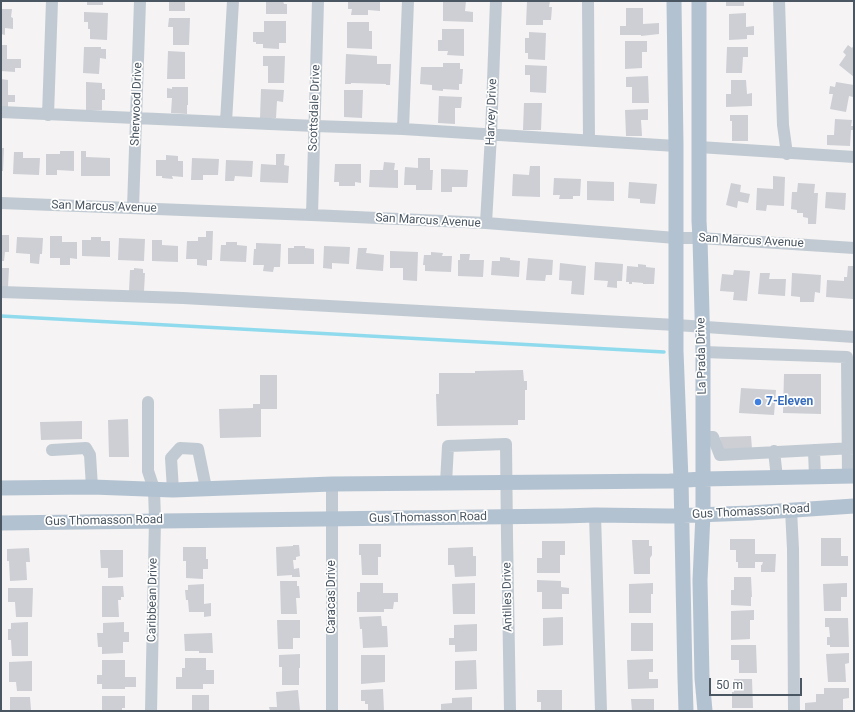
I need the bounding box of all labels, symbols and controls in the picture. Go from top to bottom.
street label: Sherwood Drive [128,62,146,146]
street label: Scottsdale Drive [306,64,324,152]
street label: Harvey Drive [484,78,500,146]
street label: San Marcus Avenue [51,198,157,216]
street label: San Marcus Avenue [375,211,481,231]
street label: San Marcus Avenue [698,231,804,251]
street label: La Prada Drive [694,317,710,395]
place label: 7-Eleven [766,395,813,409]
marker: 7-Eleven [753,397,763,407]
street label: Gus Thomasson Road [692,502,810,522]
street label: Gus Thomasson Road [369,510,487,526]
street label: Gus Thomasson Road [45,513,163,529]
street label: Caribbean Drive [145,558,161,642]
street label: Caracas Drive [325,560,339,634]
street label: Antilles Drive [500,562,516,632]
scale bar [711,670,804,696]
text: 50 m [716,678,743,692]

